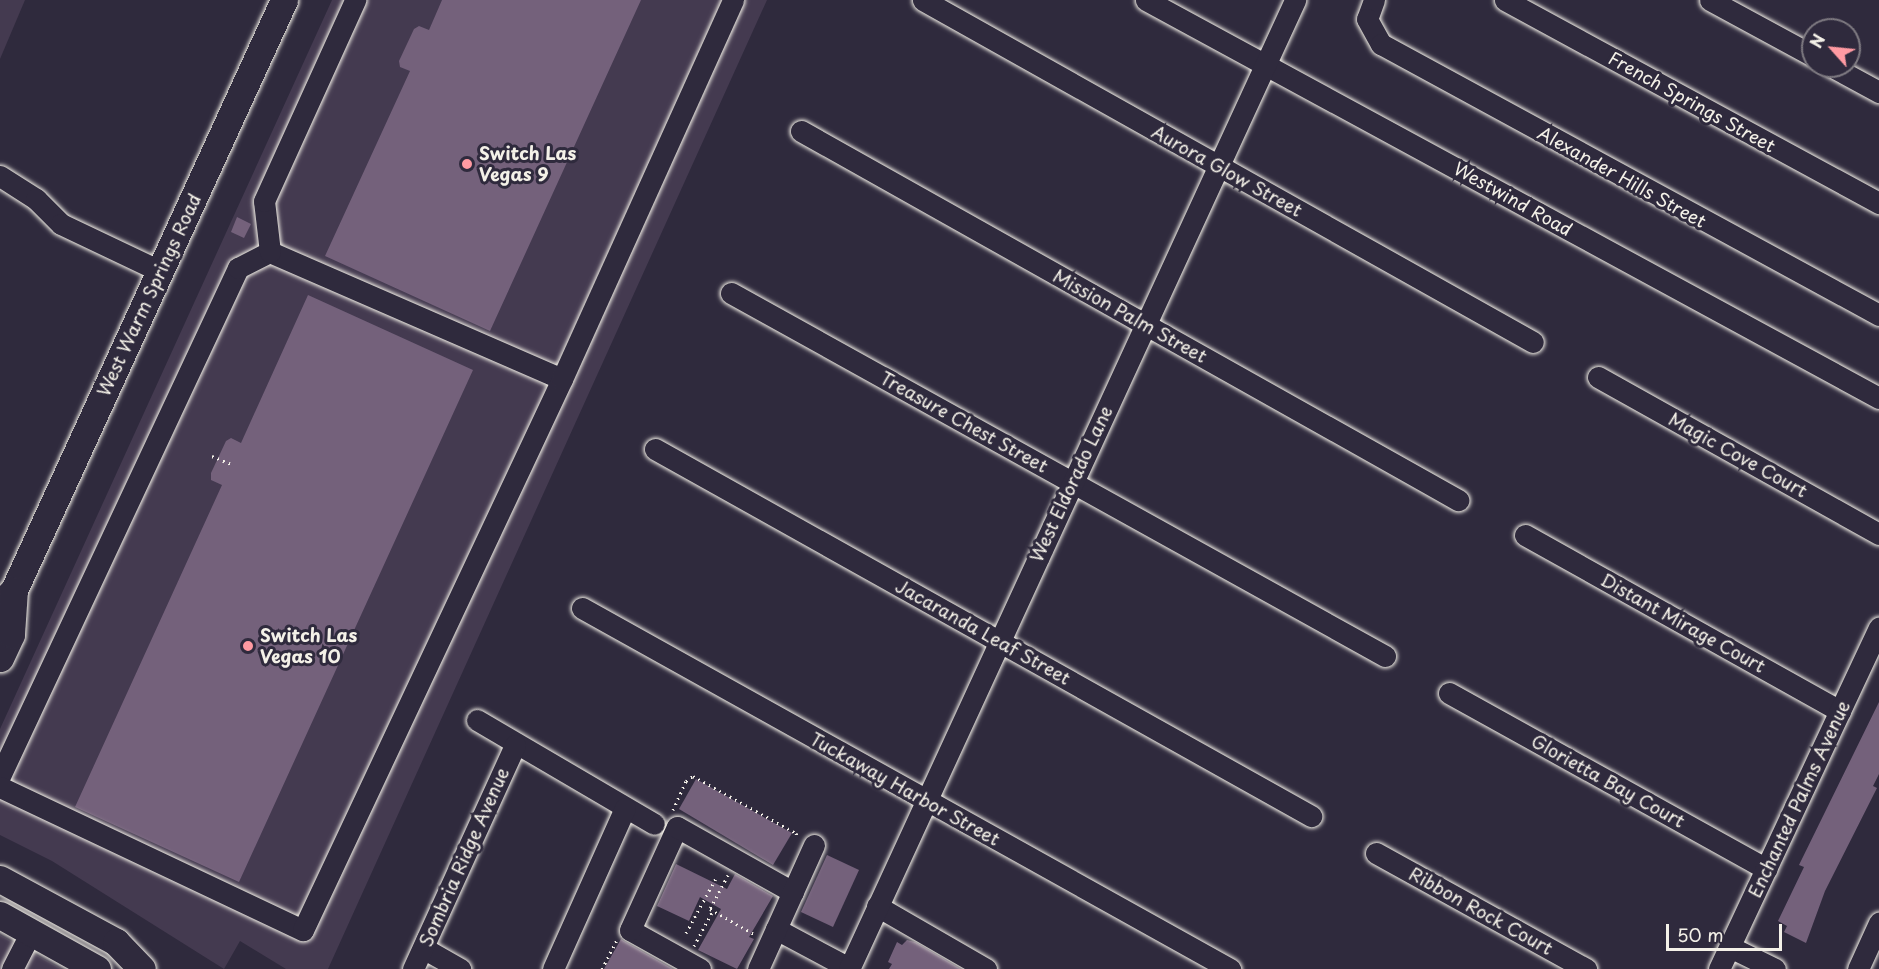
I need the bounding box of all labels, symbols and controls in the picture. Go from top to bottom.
north arrow [1801,18,1861,78]
text: N [1803,30,1830,52]
street label: French Springs Street [1605,47,1779,157]
street label: Aurora Glow Street [1148,121,1306,221]
street label: Alexander Hills Street [1534,122,1710,232]
place label: Switch Las Vegas 9 [479,143,577,186]
marker: Switch Las Vegas 9 [460,157,474,171]
street label: Westwind Road [1450,157,1576,241]
street label: West Warm Springs Road [93,190,205,400]
street label: Mission Palm Street [1049,265,1211,367]
street label: Treasure Chest Street [875,366,1053,478]
street label: West Eldorado Lane [1025,402,1117,566]
street label: Magic Cove Court [1665,408,1811,502]
street label: Distant Mirage Court [1596,568,1770,678]
street label: Jacaranda Leaf Street [892,575,1074,689]
place label: Switch Las Vegas 10 [260,625,358,668]
marker: Switch Las Vegas 10 [241,639,255,653]
street label: Enchanted Palms Avenue [1744,698,1854,900]
street label: Tuckaway Harbor Street [807,728,1003,850]
street label: Glorietta Bay Court [1528,730,1688,832]
street label: Sombria Ridge Avenue [415,765,513,949]
street label: Ribbon Rock Court [1405,862,1557,960]
scale bar [1669,912,1784,950]
text: 50 m [1677,921,1724,948]

